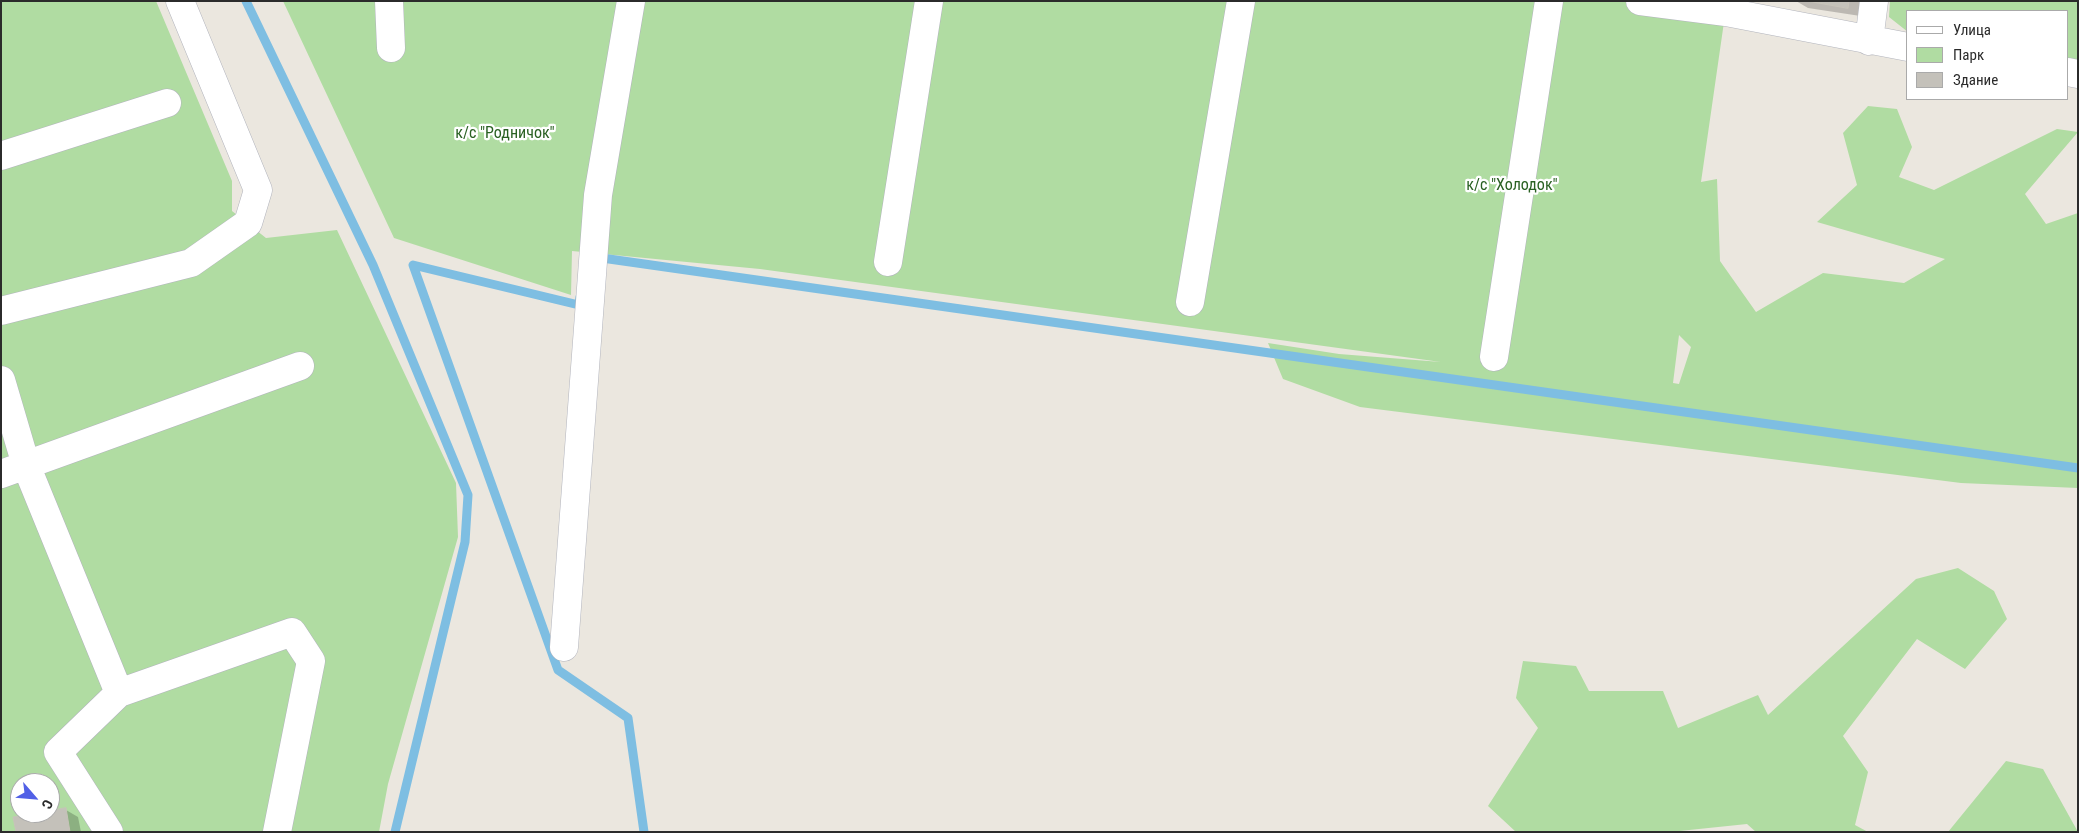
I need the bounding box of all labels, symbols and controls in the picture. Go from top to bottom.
legend [1906,10,2069,100]
text: Улица [1953,21,1991,39]
text: Парк [1953,46,1984,64]
text: Здание [1953,71,1998,89]
park label: к/с "Родничок" [455,124,555,144]
park label: к/с "Холодок" [1466,176,1558,196]
north arrow [10,773,60,823]
text: С [39,797,56,812]

